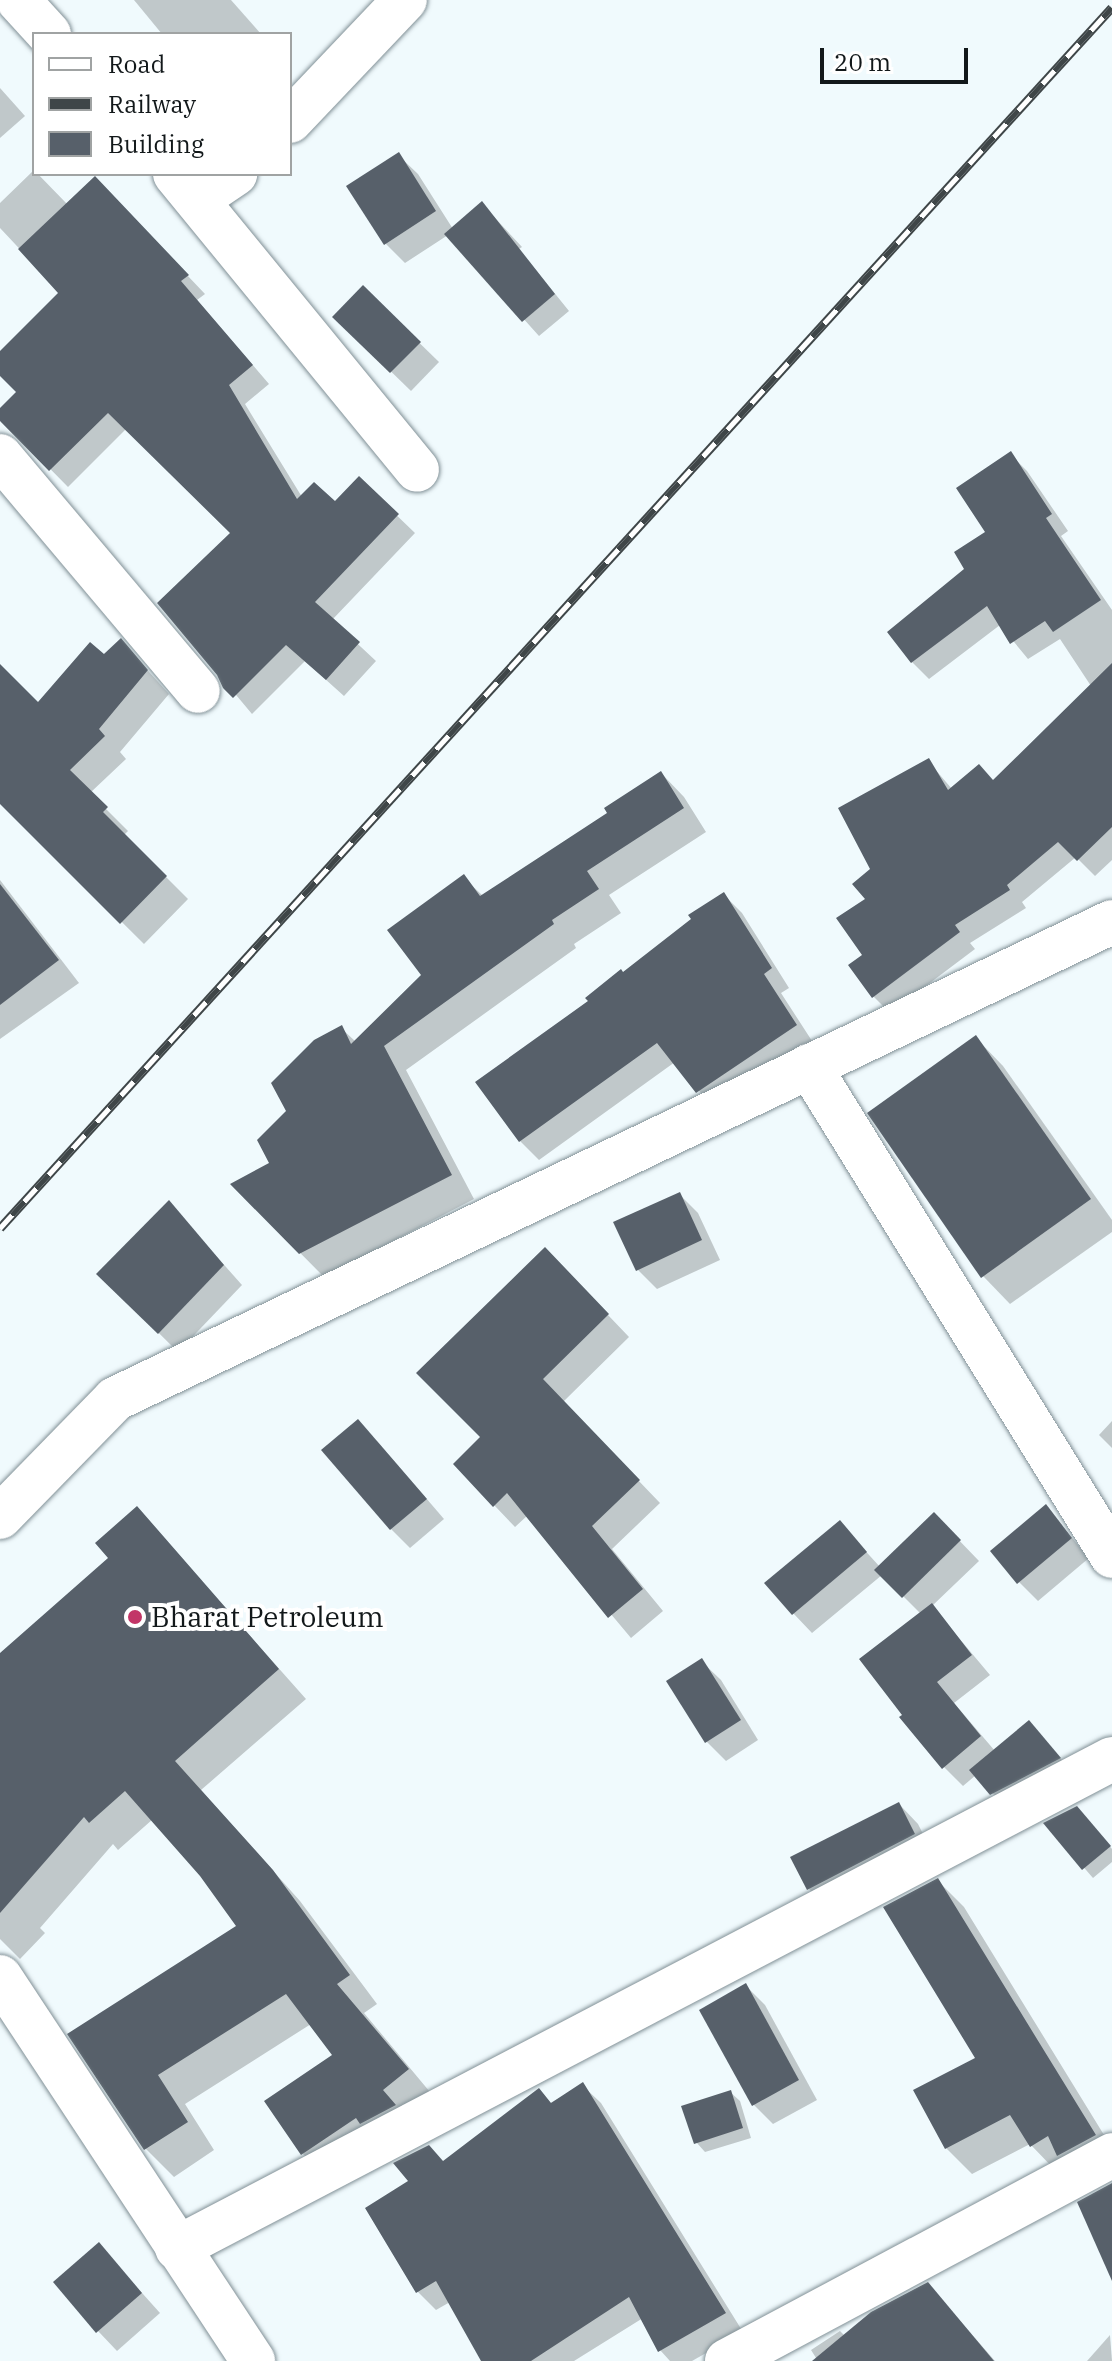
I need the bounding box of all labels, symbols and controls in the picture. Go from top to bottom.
legend [32,32,292,176]
scale bar [824,32,972,82]
text: 20 m [834,46,891,78]
text: Road [108,48,165,80]
text: Railway [108,88,196,120]
text: Building [108,128,204,160]
place label: Bharat Petroleum [151,1600,384,1634]
marker: Bharat Petroleum [126,1608,144,1626]

